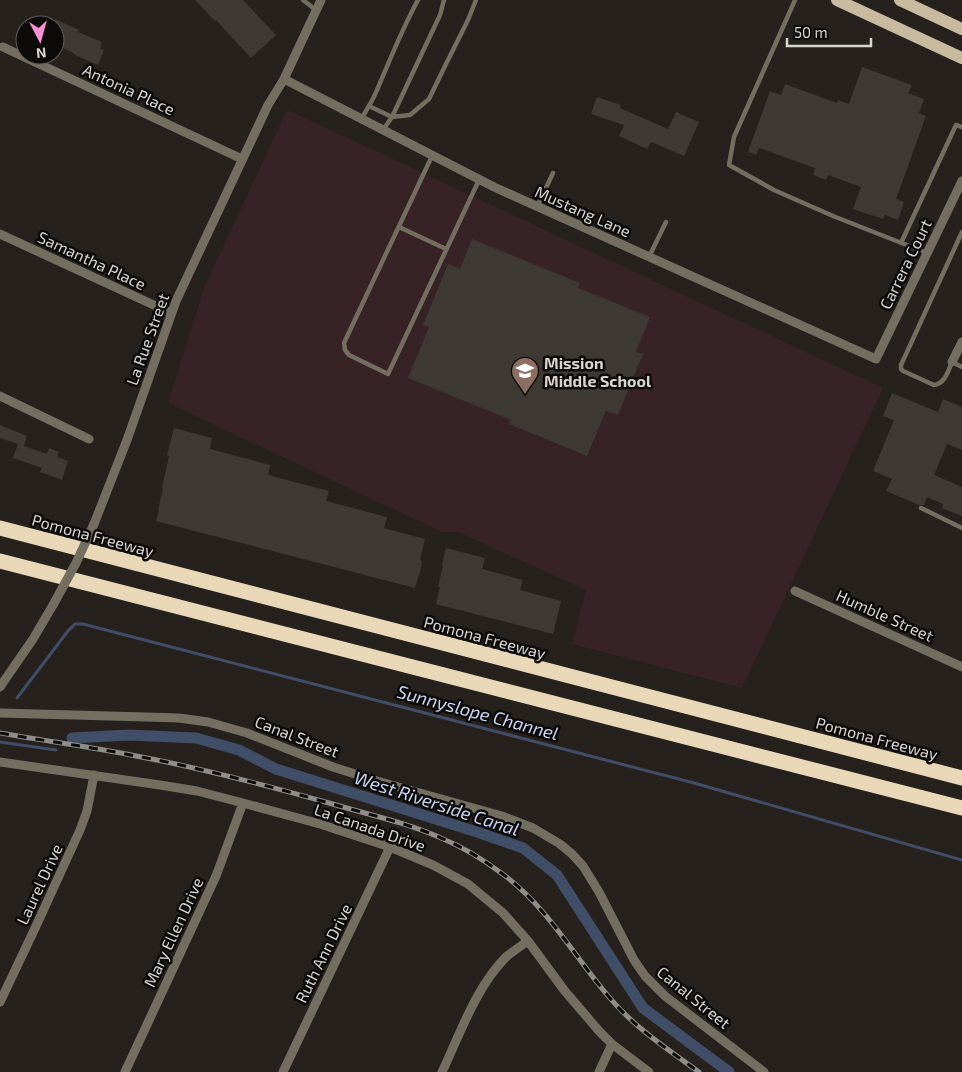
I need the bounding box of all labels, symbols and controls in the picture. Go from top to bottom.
north arrow [15,15,65,65]
scale bar [787,15,871,47]
text: 50 m [794,23,828,41]
text: N [35,44,47,62]
street label: Antonia Place [80,59,178,119]
street label: Mustang Lane [532,181,634,241]
street label: Carrera Court [875,216,935,312]
street label: Samantha Place [35,227,149,293]
street label: La Rue Street [122,291,172,387]
place label: Mission Middle School [544,353,652,390]
school or university icon: Mission Middle School [510,356,540,395]
street label: Pomona Freeway [30,510,156,561]
street label: Humble Street [833,585,937,645]
street label: Pomona Freeway [422,612,548,663]
water label: Sunnyslope Channel [395,680,561,744]
street label: Canal Street [252,711,342,761]
street label: Pomona Freeway [814,713,940,764]
water label: West Riverside Canal [352,766,522,840]
street label: La Canada Drive [312,799,428,855]
street label: Laurel Drive [12,841,66,927]
street label: Mary Ellen Drive [139,874,207,990]
street label: Ruth Ann Drive [291,900,355,1006]
street label: Canal Street [654,962,734,1032]

